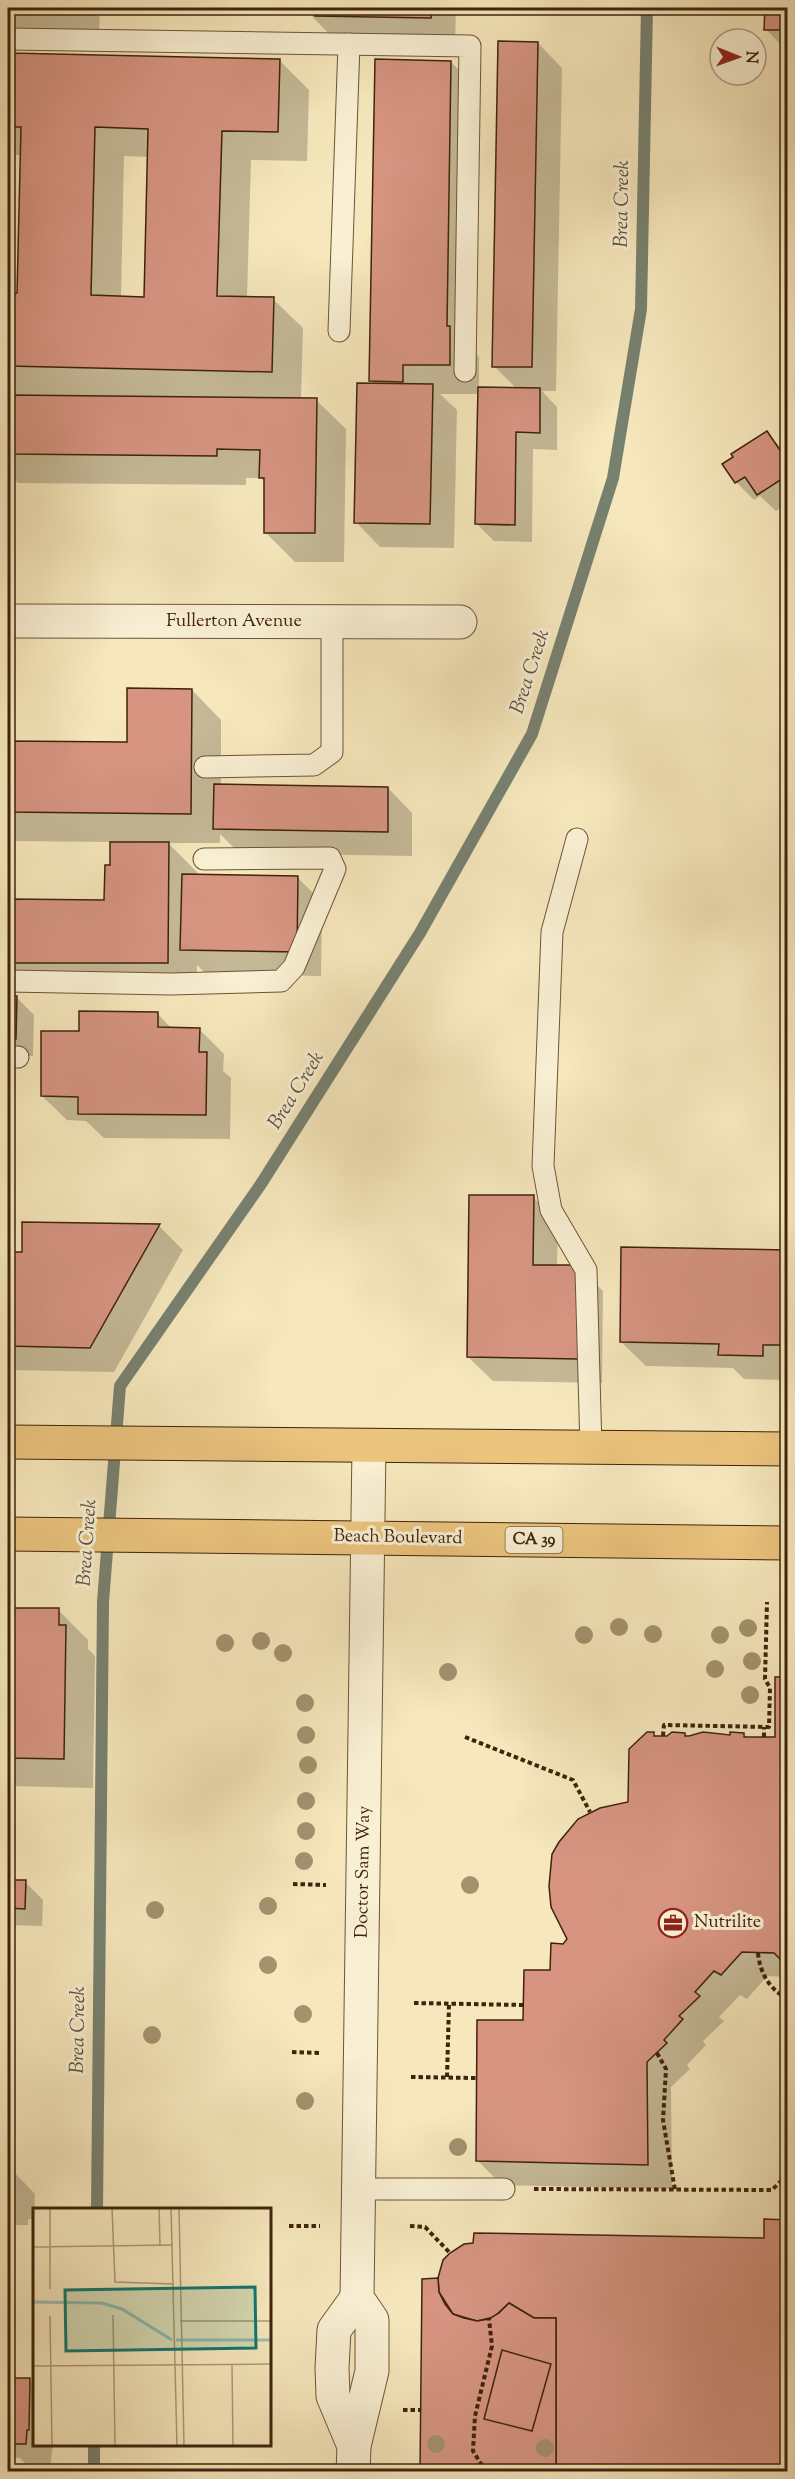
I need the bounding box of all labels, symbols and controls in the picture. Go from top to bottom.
north arrow [708,27,768,87]
text: N [739,51,762,64]
water label: Brea Creek [608,160,638,248]
street label: Fullerton Avenue [166,609,302,635]
water label: Brea Creek [504,626,558,718]
water label: Brea Creek [262,1046,332,1136]
water label: Brea Creek [70,1499,106,1587]
street label: Beach Boulevard [333,1524,463,1552]
road number: CA 39 [506,1527,562,1553]
street label: Doctor Sam Way [350,1806,378,1938]
office icon: Nutrilite [657,1907,689,1939]
place label: Nutrilite [694,1910,761,1936]
water label: Brea Creek [64,1986,94,2074]
inset map [33,2208,272,2446]

